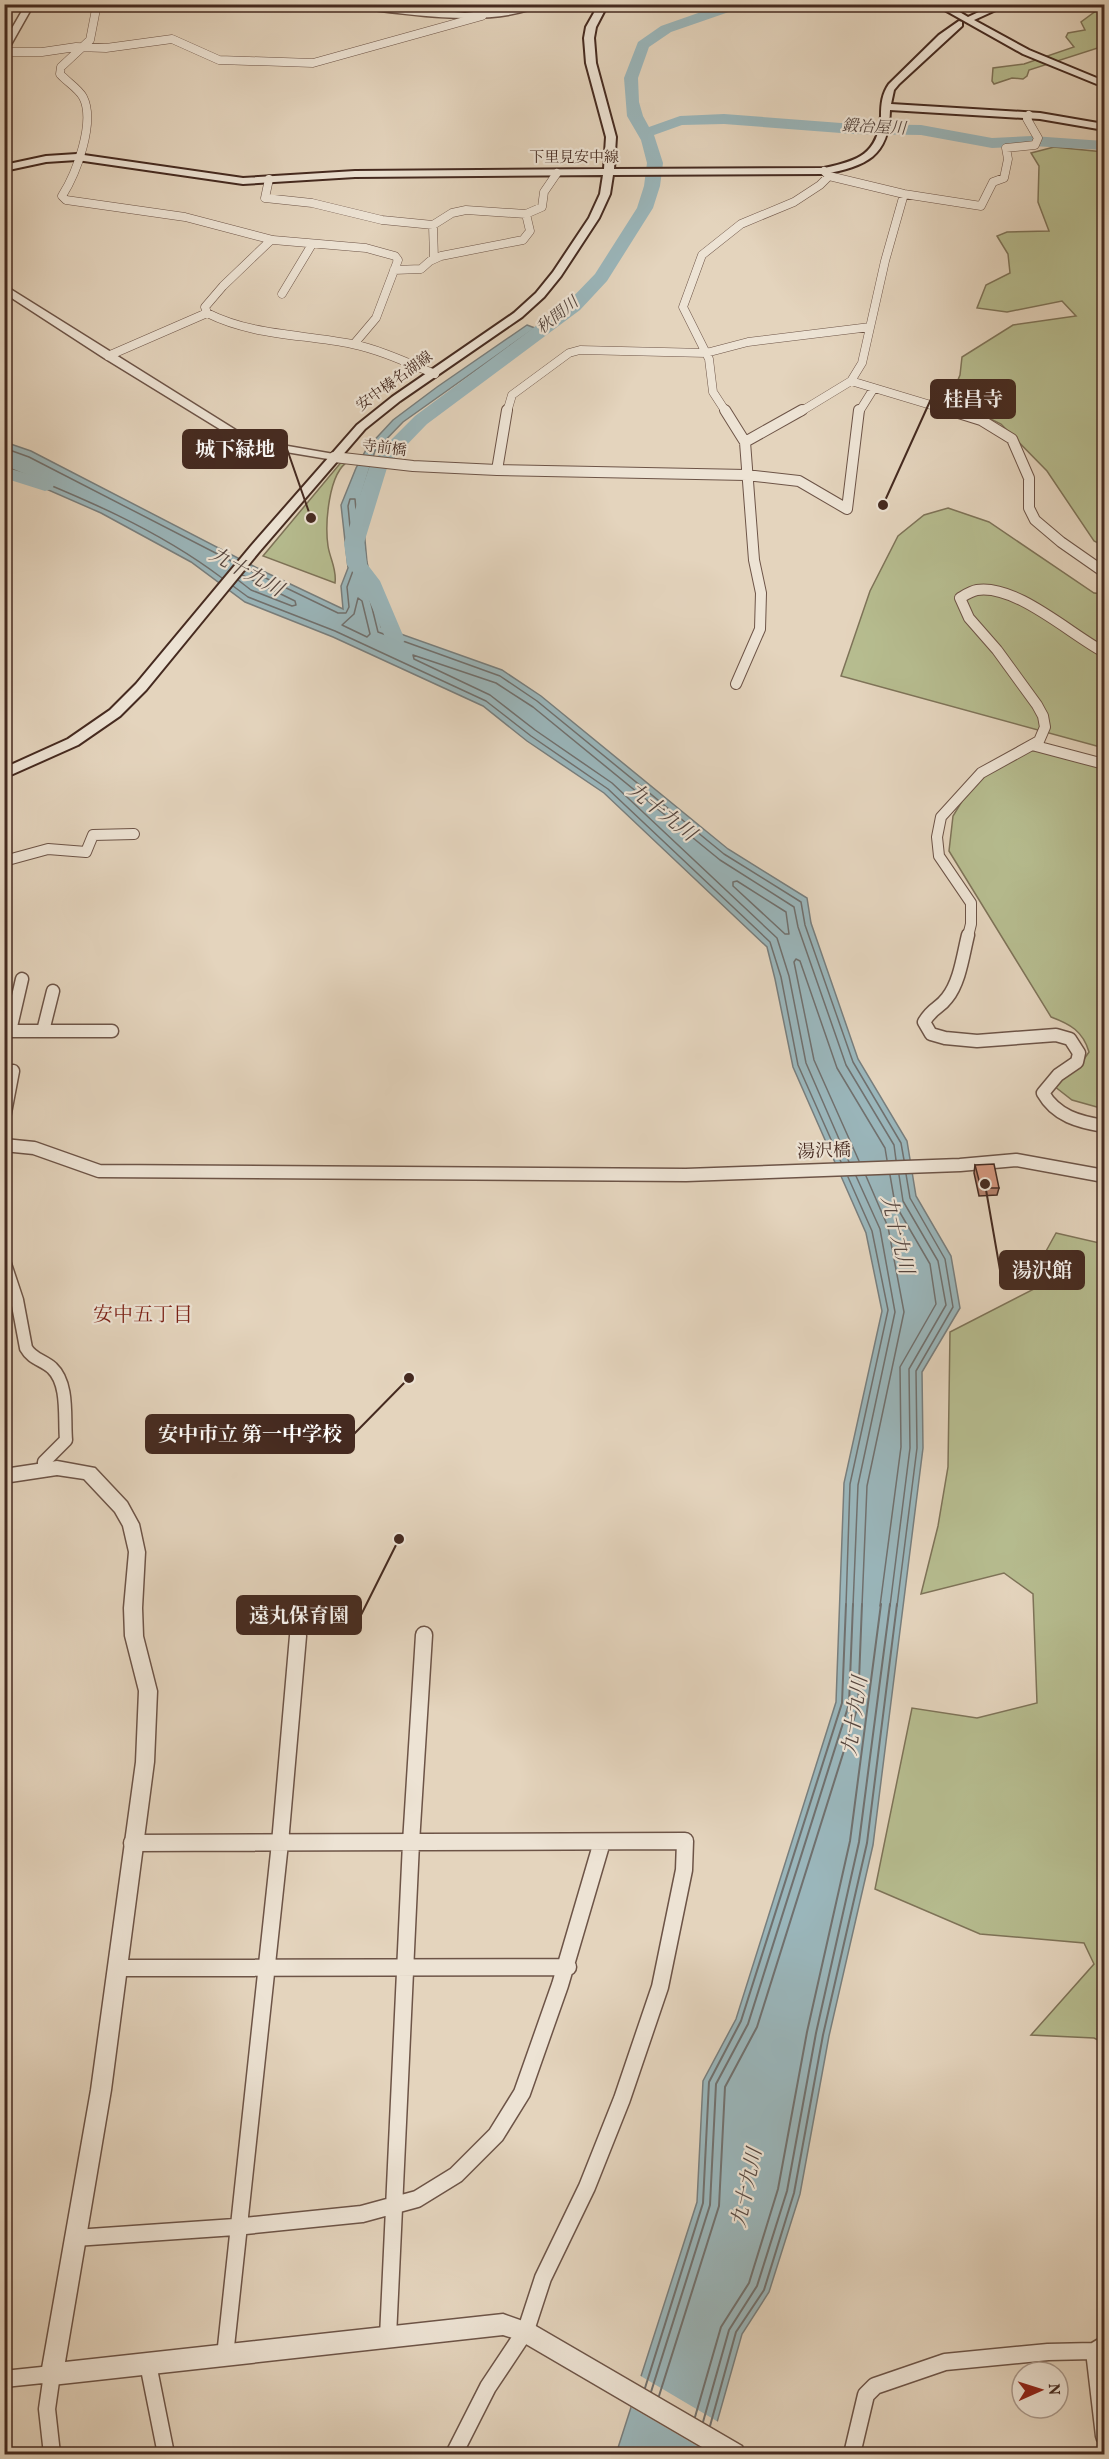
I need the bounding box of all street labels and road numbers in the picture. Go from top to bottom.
street label: 下里見安中線 [529,148,619,169]
street label: 安中榛名湖線 [352,347,438,417]
street label: 寺前橋 [360,436,408,462]
street label: 湯沢橋 [797,1139,851,1165]

